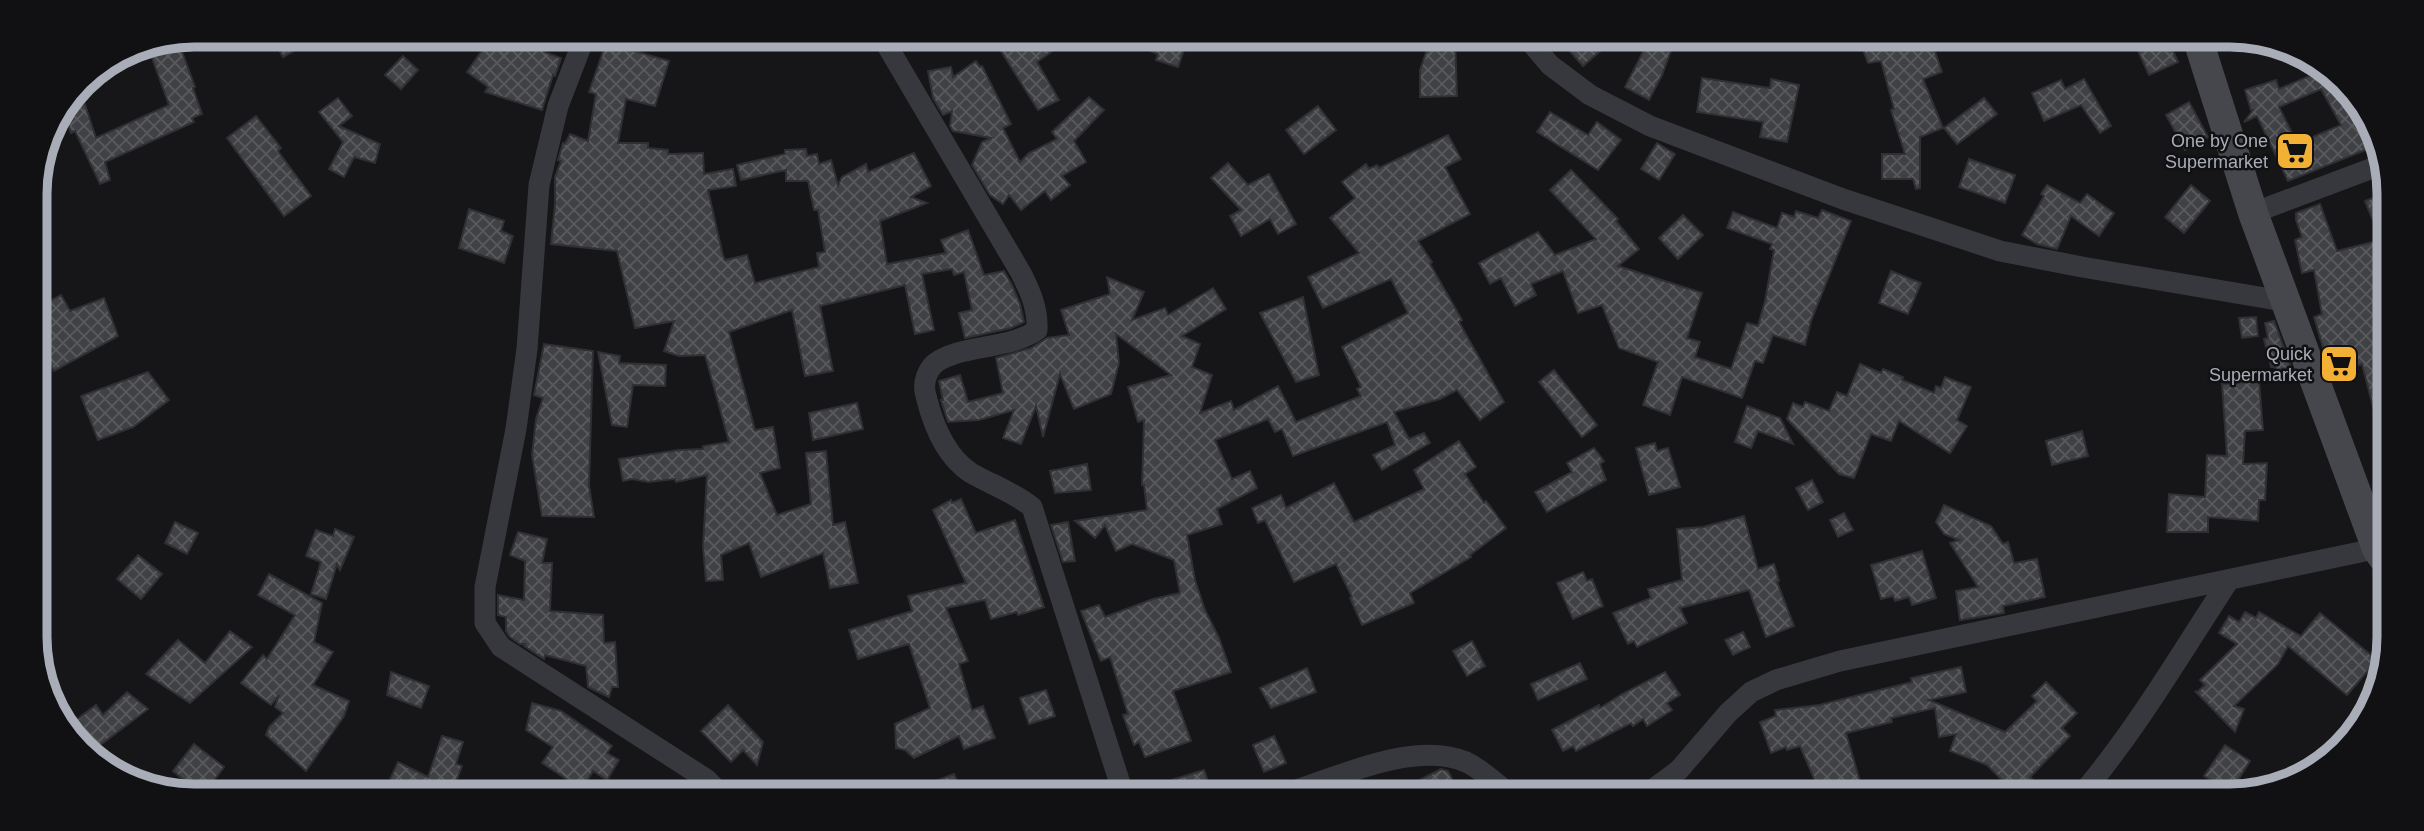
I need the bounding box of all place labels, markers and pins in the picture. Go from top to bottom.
supermarket icon: One by One Supermarket [2274,130,2316,172]
place label: One by One Supermarket [2165,131,2268,172]
supermarket icon: Quick Supermarket [2318,343,2360,385]
place label: Quick Supermarket [2209,344,2313,385]

